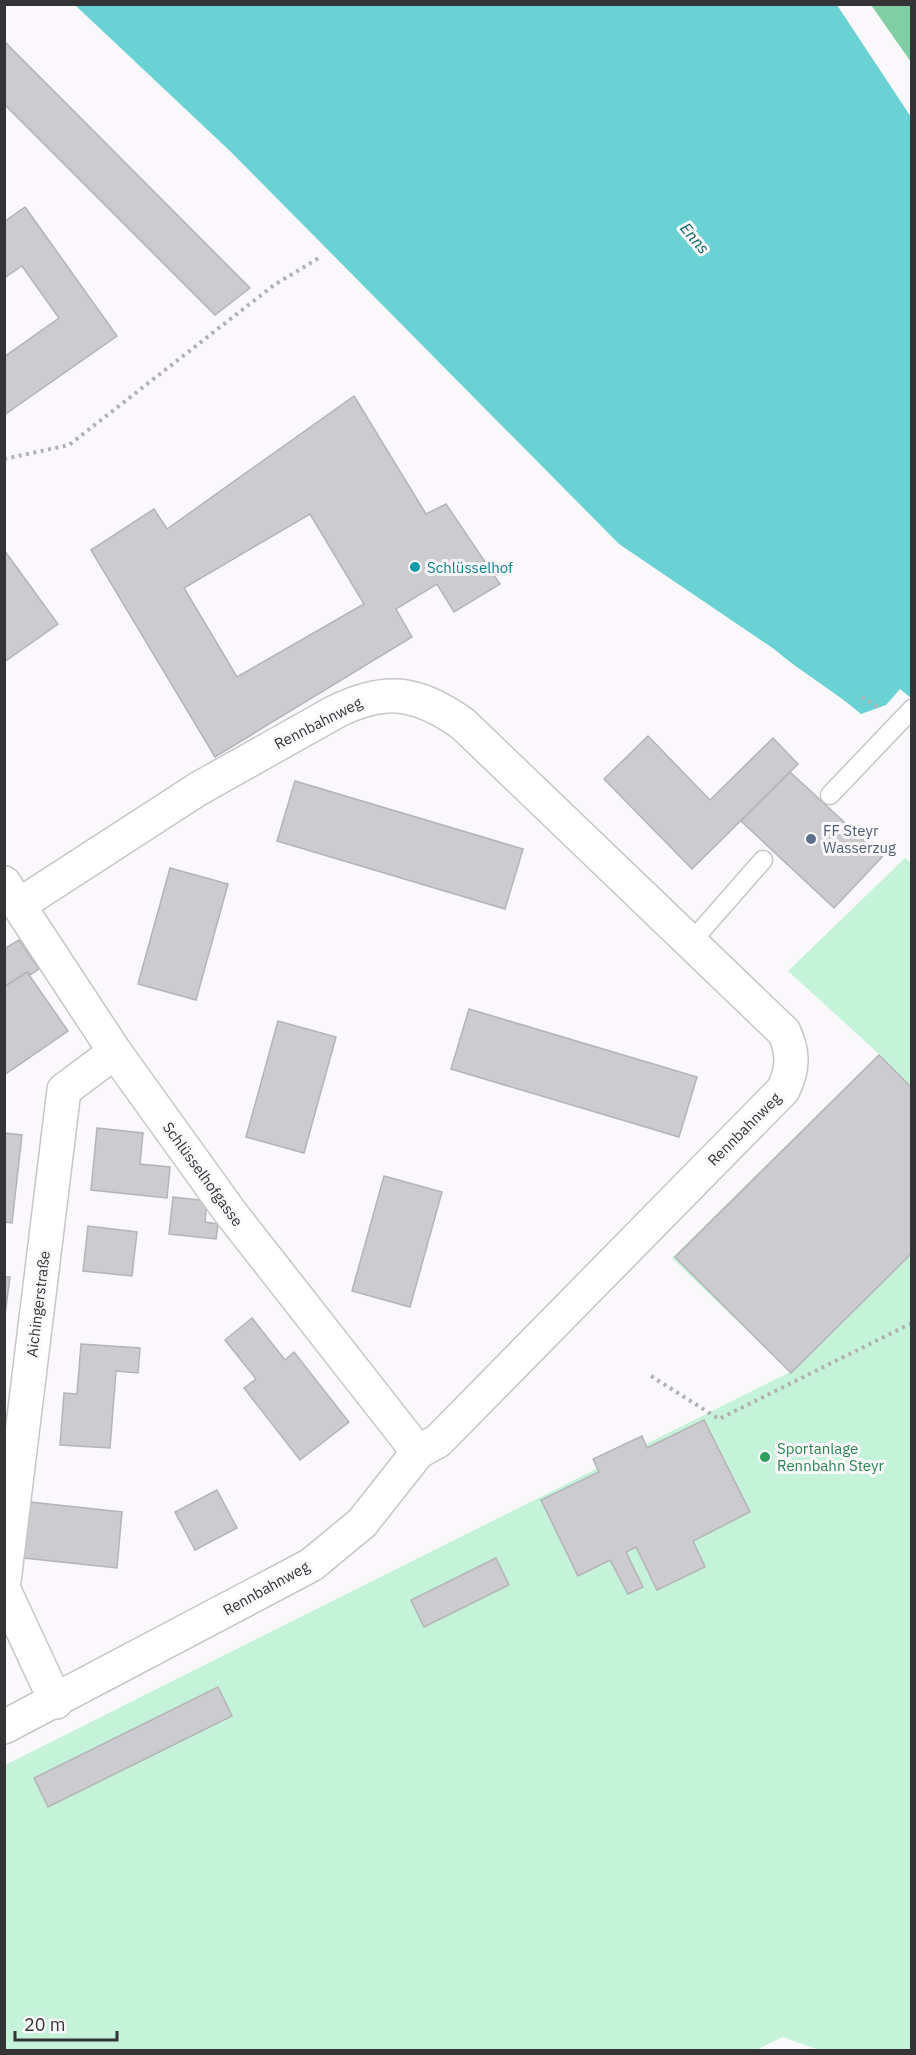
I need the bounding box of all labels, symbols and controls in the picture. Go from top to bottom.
water label: Enns [676,218,714,258]
place label: Schlüsselhof [427,558,513,577]
marker: Schlüsselhof [408,560,422,574]
street label: Rennbahnweg [271,693,365,753]
place label: FF Steyr Wasserzug [823,821,896,857]
marker: FF Steyr Wasserzug [804,832,818,846]
street label: Rennbahnweg [703,1088,785,1170]
street label: Schlüsselhofgasse [159,1118,247,1230]
street label: Aichingerstraße [22,1250,54,1358]
place label: Sportanlage Rennbahn Steyr [777,1439,885,1475]
marker: Sportanlage Rennbahn Steyr [758,1450,772,1464]
street label: Rennbahnweg [219,1556,313,1620]
scale bar [15,2004,117,2042]
text: 20 m [24,2013,66,2036]

